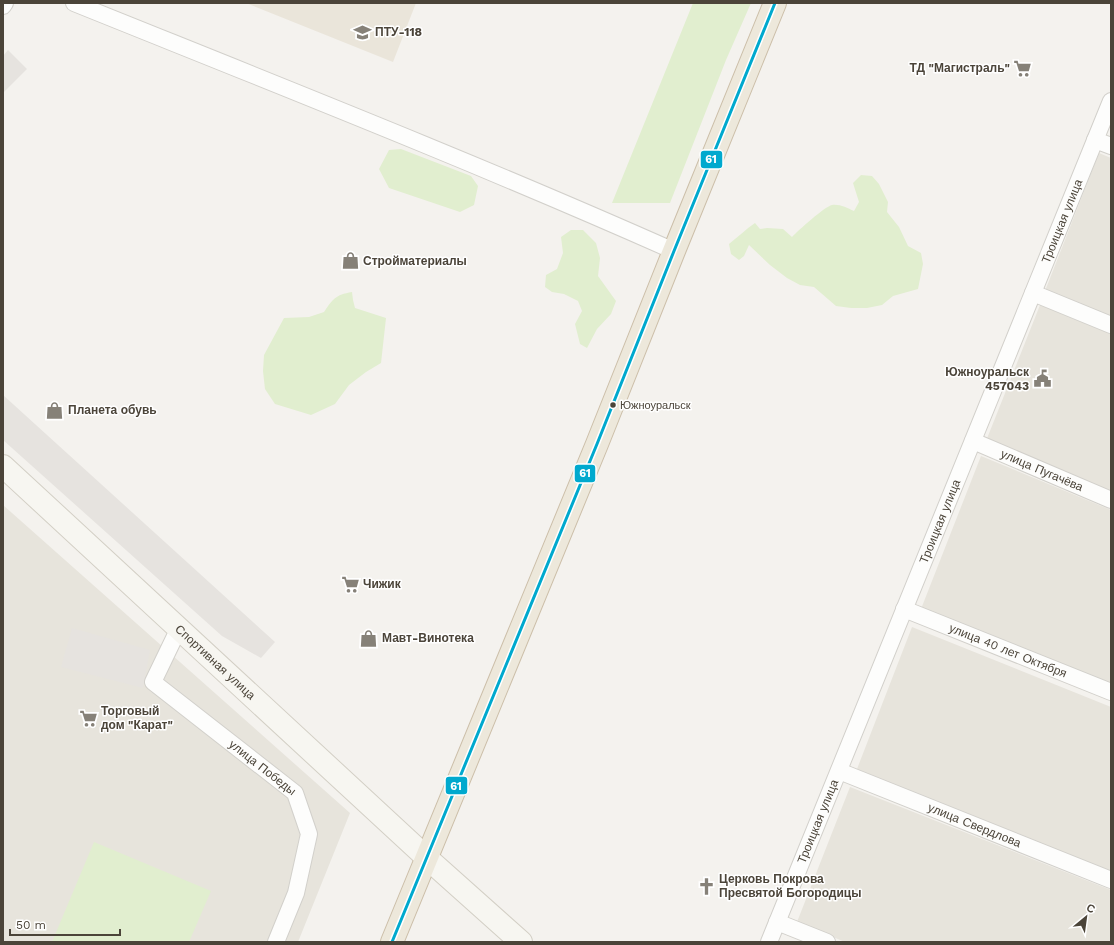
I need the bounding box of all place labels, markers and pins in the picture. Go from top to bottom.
school or university icon: ПТУ-118 [352,22,372,42]
place label: ПТУ-118 [375,25,422,39]
supermarket icon: ТД "Магистраль" [1013,58,1033,78]
place label: ТД "Магистраль" [910,61,1010,75]
shop icon: Стройматериалы [340,251,360,271]
place label: Стройматериалы [363,254,467,268]
place label: Южноуральск 457043 [945,365,1030,393]
public building icon: Южноуральск 457043 [1032,369,1052,389]
place label: Южноуральск [620,399,691,412]
shop icon: Планета обувь [45,400,65,420]
marker: Южноуральск [608,400,618,410]
place label: Планета обувь [68,403,157,417]
supermarket icon: Чижик [340,574,360,594]
place label: Чижик [363,577,402,591]
shop icon: Мавт-Винотека [359,628,379,648]
place label: Мавт-Винотека [382,631,474,645]
place label: Торговый дом "Карат" [101,704,173,732]
supermarket icon: Торговый дом "Карат" [78,708,98,728]
place label: Церковь Покрова Пресвятой Богородицы [719,872,861,900]
church icon: Церковь Покрова Пресвятой Богородицы [696,876,716,896]

